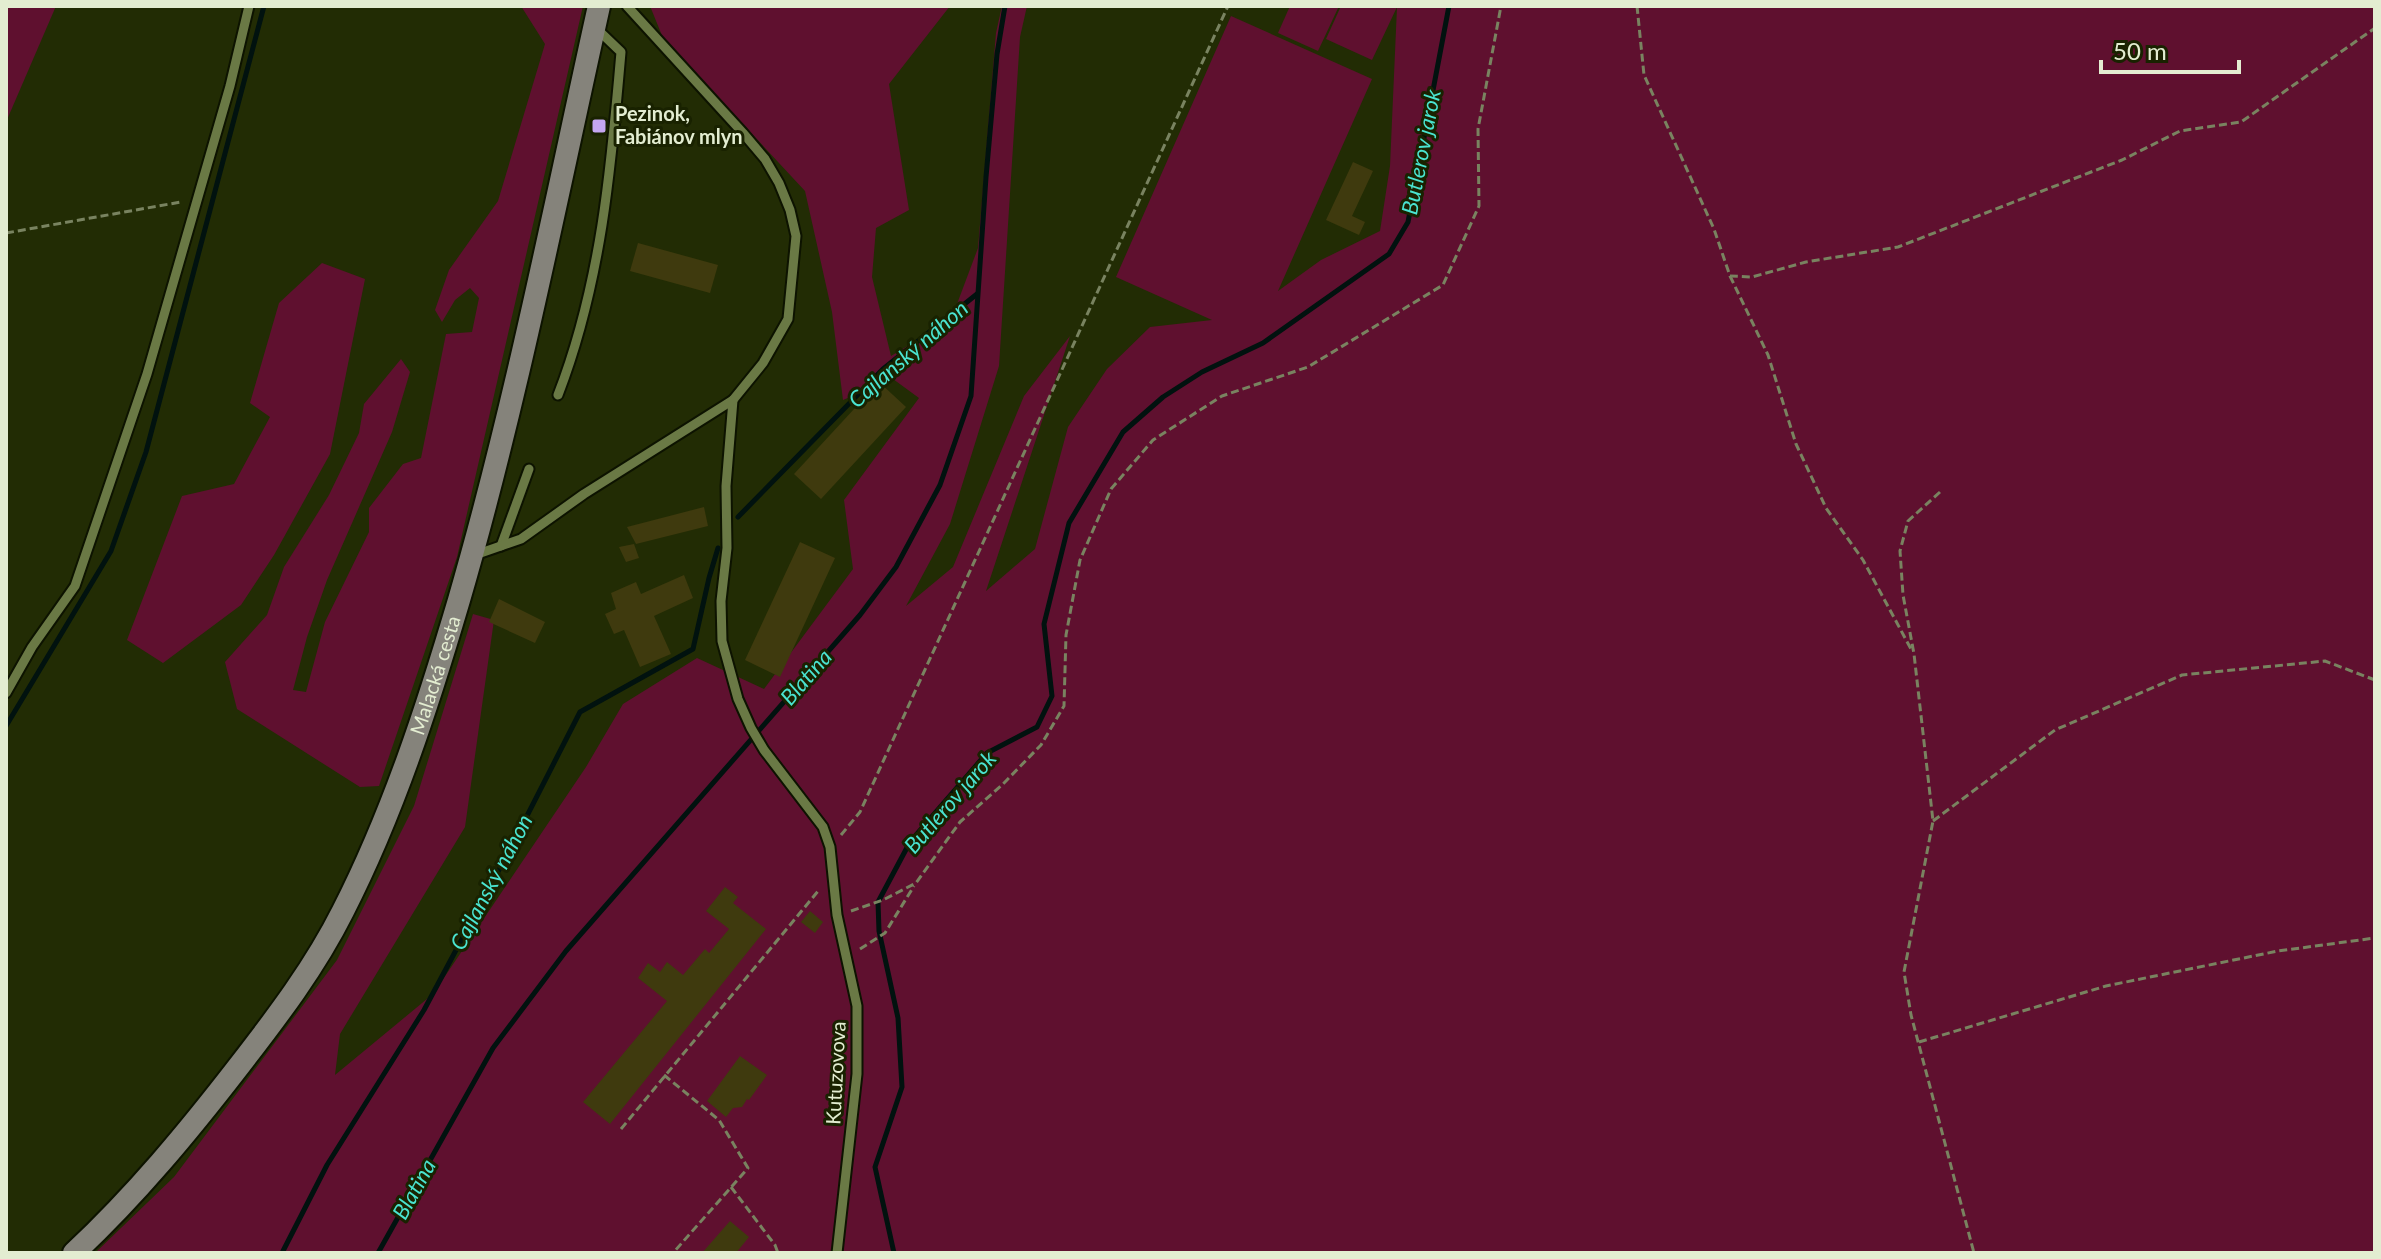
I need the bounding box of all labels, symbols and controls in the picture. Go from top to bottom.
scale bar [2101,24,2239,74]
text: 50 m [2113,36,2167,65]
water label: Butlerov jarok [1395,87,1446,217]
place label: Pezinok, Fabiánov mlyn [615,101,743,148]
marker: Pezinok, Fabiánov mlyn [590,117,608,135]
water label: Cajlanský náhon [842,294,973,413]
street label: Malacká cesta [404,613,465,738]
water label: Blatina [774,643,837,710]
water label: Butlerov jarok [898,745,1002,858]
water label: Cajlanský náhon [443,809,538,954]
street label: Kutuzovova [820,1021,850,1125]
water label: Blatina [386,1154,441,1224]

